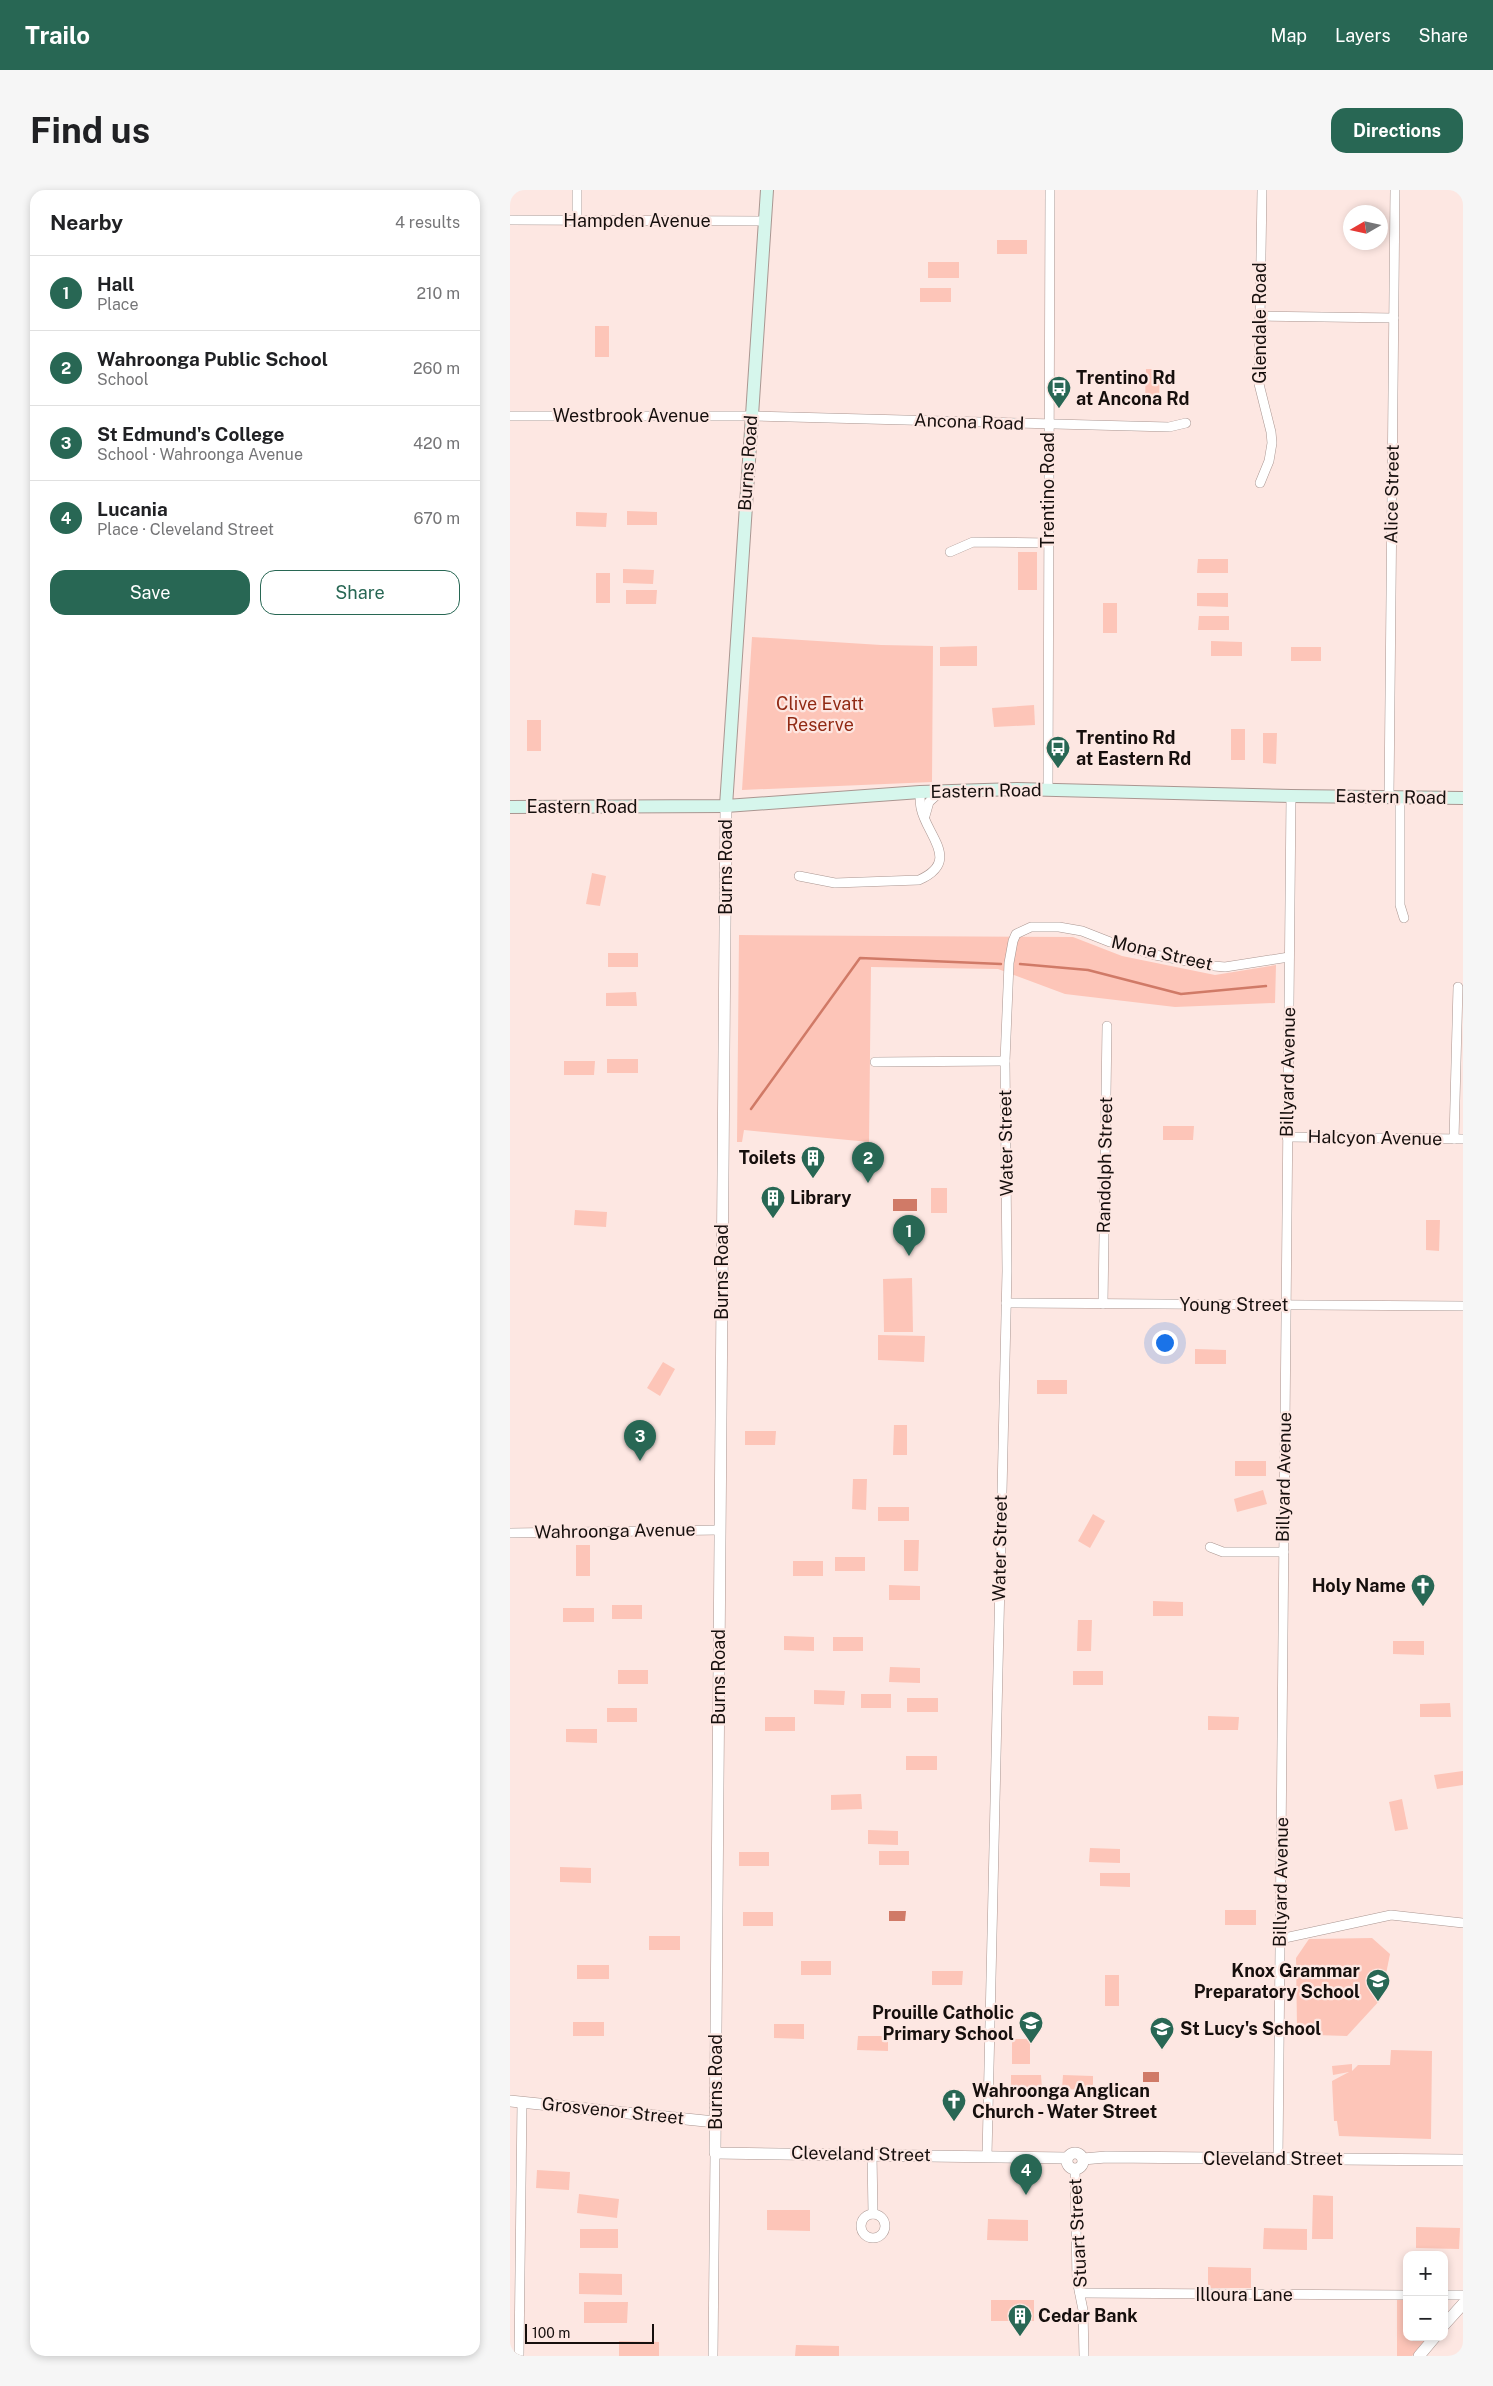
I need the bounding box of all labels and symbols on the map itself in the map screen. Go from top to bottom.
north arrow [1343,205,1388,250]
street label: Hampden Avenue [563,210,711,231]
street label: Glendale Road [1249,262,1270,384]
place label: Trentino Rd at Ancona Rd [1076,367,1189,409]
bus stop icon: Trentino Rd at Ancona Rd [1046,375,1072,409]
street label: Westbrook Avenue [553,405,709,426]
street label: Ancona Road [913,409,1025,434]
street label: Burns Road [734,414,761,512]
street label: Trentino Road [1037,432,1058,548]
street label: Alice Street [1380,444,1403,544]
park label: Clive Evatt Reserve [776,693,864,735]
place label: Trentino Rd at Eastern Rd [1076,727,1191,769]
bus stop icon: Trentino Rd at Eastern Rd [1045,735,1071,769]
street label: Eastern Road [930,779,1042,802]
street label: Eastern Road [1335,785,1447,808]
street label: Eastern Road [526,796,638,817]
street label: Burns Road [715,819,736,915]
street label: Mona Street [1109,931,1215,974]
street label: Billyard Avenue [1276,1007,1299,1137]
street label: Water Street [994,1089,1017,1197]
street label: Randolph Street [1093,1096,1116,1234]
street label: Halcyon Avenue [1308,1126,1442,1149]
pin: 2 [852,1142,884,1183]
building icon: Toilets [800,1145,826,1179]
place label: Toilets [739,1147,796,1168]
building icon: Library [760,1185,786,1219]
place label: Library [790,1187,851,1208]
pin: 1 [893,1215,925,1256]
street label: Burns Road [711,1224,732,1320]
street label: Young Street [1179,1294,1289,1315]
your location [1152,1330,1178,1356]
street label: Billyard Avenue [1272,1412,1295,1542]
pin: 3 [624,1420,656,1461]
street label: Water Street [988,1494,1011,1602]
street label: Wahroonga Avenue [534,1519,696,1542]
church icon: Holy Name [1410,1573,1436,1607]
place label: Holy Name [1312,1575,1406,1596]
street label: Burns Road [708,1629,729,1725]
street label: Billyard Avenue [1269,1817,1292,1947]
place label: Knox Grammar Preparatory School [1194,1960,1361,2002]
school or university icon: Knox Grammar Preparatory School [1365,1968,1391,2002]
place label: Prouille Catholic Primary School [872,2002,1014,2044]
school or university icon: Prouille Catholic Primary School [1018,2010,1044,2044]
school or university icon: St Lucy's School [1149,2016,1175,2050]
place label: St Lucy's School [1180,2018,1321,2039]
street label: Burns Road [705,2034,726,2130]
place label: Wahroonga Anglican Church - Water Street [972,2080,1157,2122]
church icon: Wahroonga Anglican Church - Water Street [941,2088,967,2122]
street label: Grosvenor Street [541,2093,685,2128]
street label: Cleveland Street [791,2142,931,2165]
street label: Cleveland Street [1203,2148,1343,2169]
pin: 4 [1010,2154,1042,2195]
street label: Stuart Street [1064,2178,1091,2288]
street label: Illoura Lane [1195,2284,1293,2305]
building icon: Cedar Bank [1007,2303,1033,2337]
place label: Cedar Bank [1038,2305,1138,2326]
scale bar [525,2321,654,2344]

